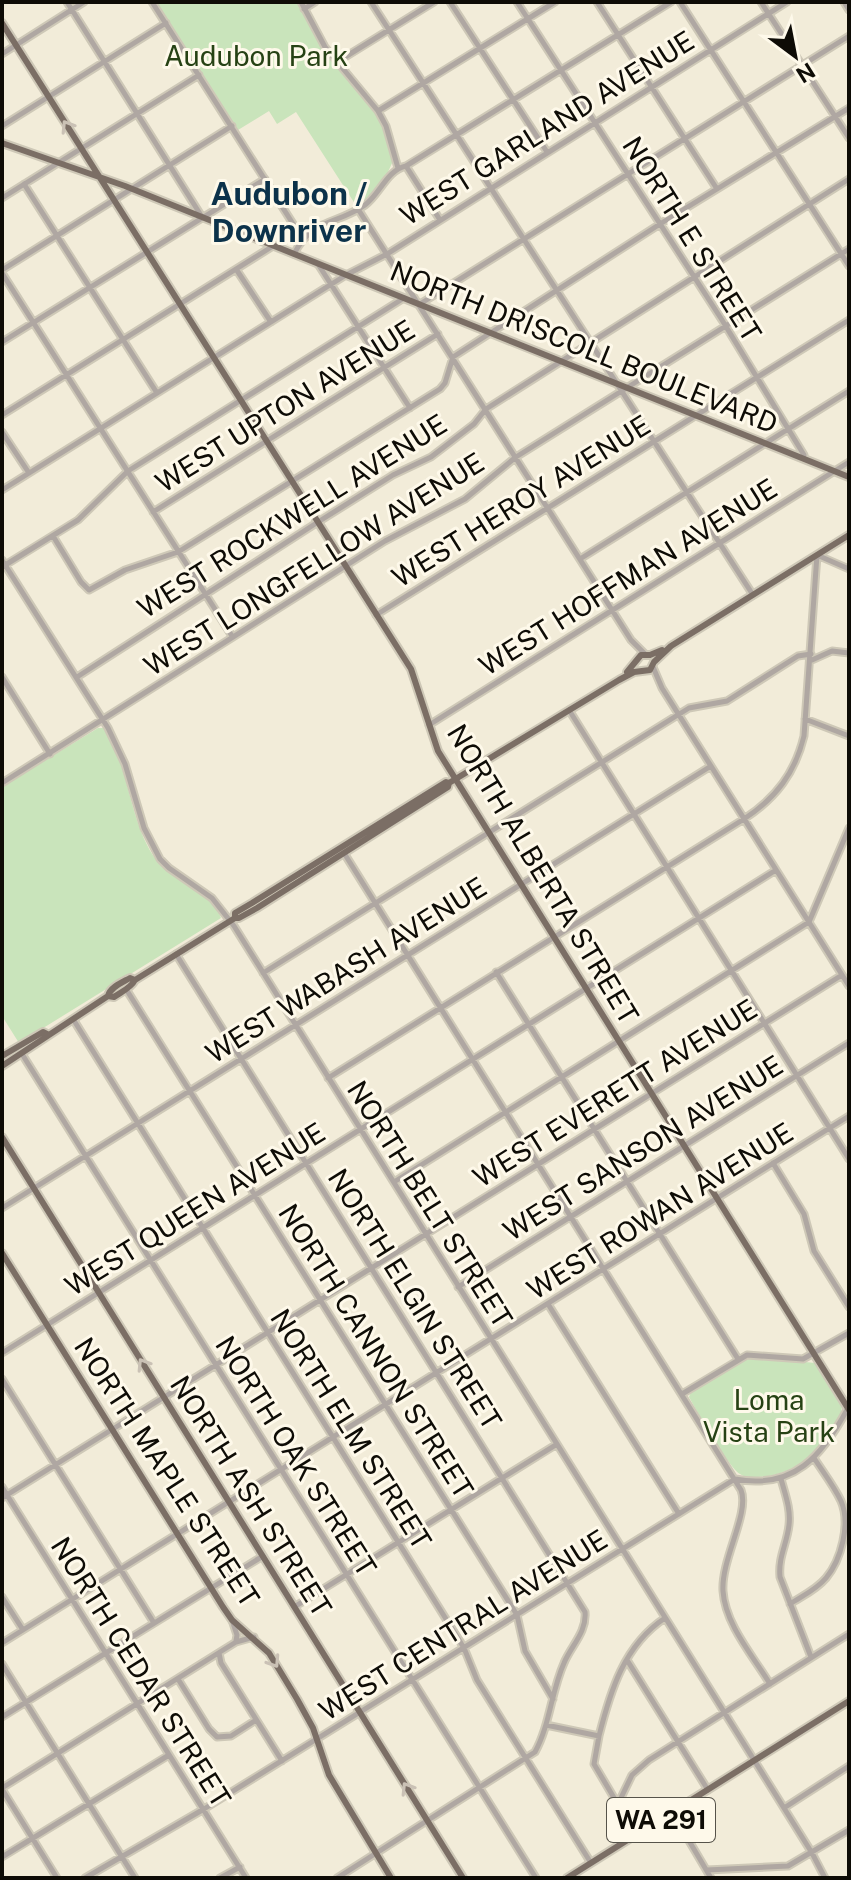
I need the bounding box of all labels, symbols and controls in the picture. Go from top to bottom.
north arrow [755,16,835,96]
street label: WEST GARLAND AVENUE [394,23,700,232]
park label: Audubon Park [164,39,348,72]
text: N [791,57,820,89]
one-way arrow [61,120,76,135]
street label: NORTH E STREET [616,130,769,347]
district label: Audubon / Downriver [211,175,367,249]
street label: NORTH DRISCOLL BOULEVARD [386,254,783,440]
street label: WEST UPTON AVENUE [149,312,420,499]
street label: WEST ROCKWELL AVENUE [131,407,452,624]
street label: WEST HEROY AVENUE [386,408,656,594]
street label: WEST LONGFELLOW AVENUE [138,445,490,682]
street label: WEST HOFFMAN AVENUE [473,471,783,682]
street label: NORTH ALBERTA STREET [441,718,646,1029]
street label: WEST WABASH AVENUE [199,870,492,1070]
street label: WEST EVERETT AVENUE [467,992,763,1194]
street label: WEST SANSON AVENUE [497,1048,788,1247]
street label: NORTH BELT STREET [341,1074,520,1333]
street label: WEST QUEEN AVENUE [59,1115,331,1302]
street label: WEST ROWAN AVENUE [521,1115,799,1306]
street label: NORTH ELGIN STREET [322,1163,509,1435]
street label: NORTH CANNON STREET [272,1198,481,1504]
street label: NORTH ELM STREET [264,1303,439,1555]
street label: NORTH OAK STREET [209,1330,384,1582]
street label: NORTH MAPLE STREET [68,1331,267,1612]
one-way arrow [138,1359,153,1373]
street label: NORTH ASH STREET [164,1369,339,1622]
park label: Loma Vista Park [703,1383,835,1448]
street label: WEST CENTRAL AVENUE [313,1522,613,1727]
street label: NORTH CEDAR STREET [45,1531,238,1813]
one-way arrow [265,1654,280,1668]
one-way arrow [402,1782,417,1797]
road number: WA 291 [607,1798,715,1842]

